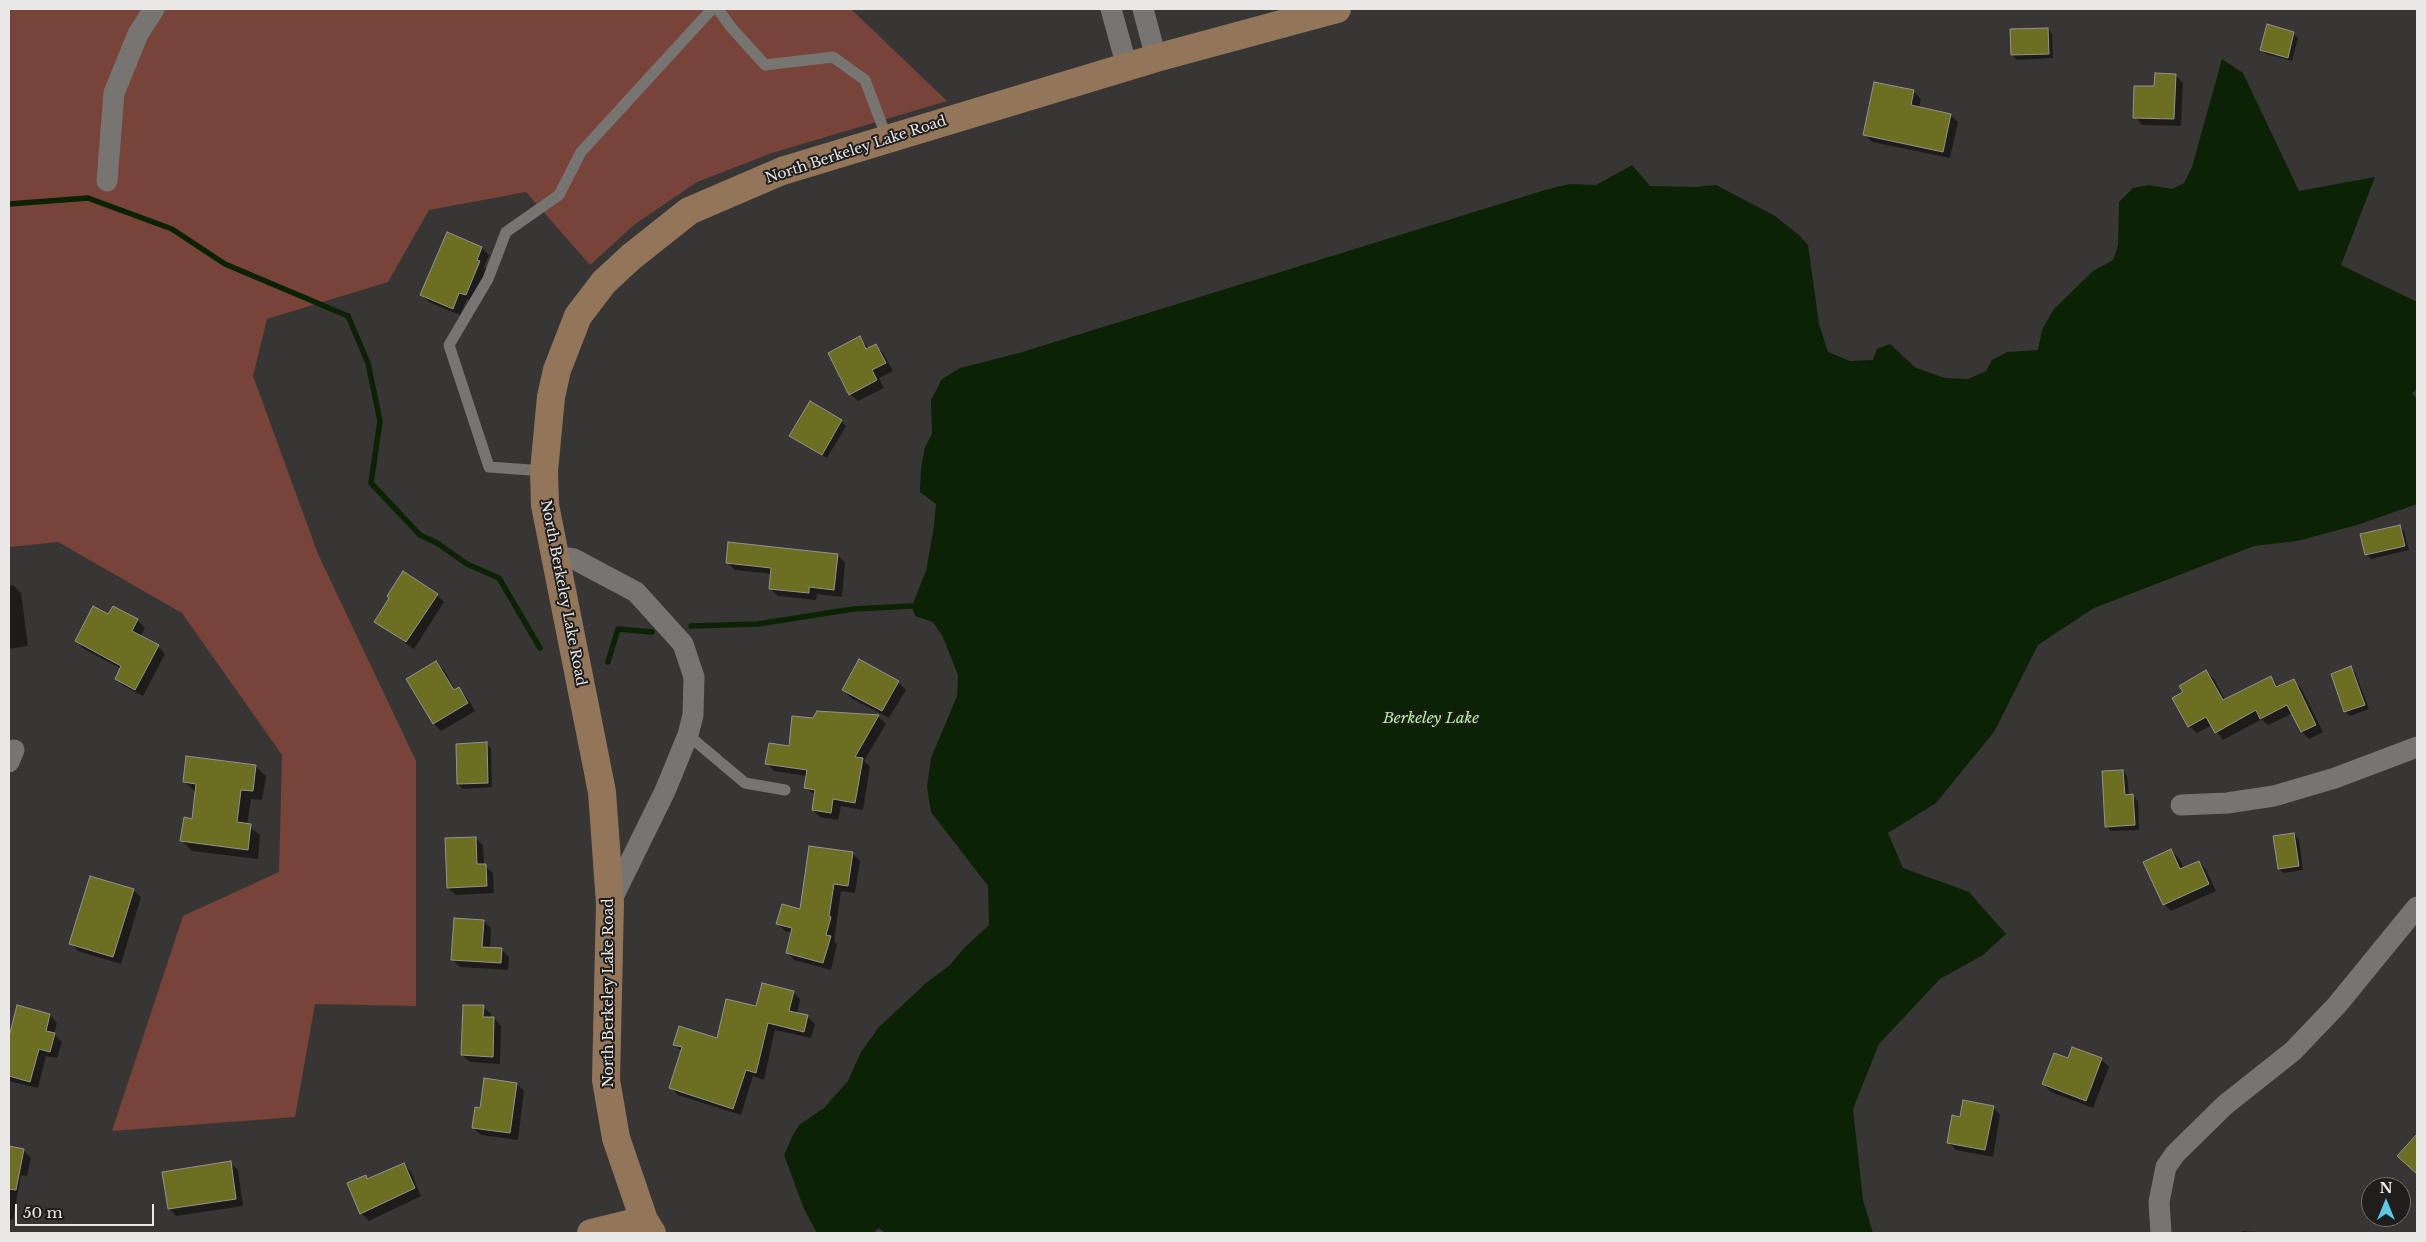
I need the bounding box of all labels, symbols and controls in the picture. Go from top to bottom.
street label: North Berkeley Lake Road [763,113,949,187]
street label: North Berkeley Lake Road [537,499,589,687]
water label: Berkeley Lake [1383,710,1479,728]
street label: North Berkeley Lake Road [601,898,617,1088]
north arrow [2361,1177,2411,1227]
text: N [2379,1179,2393,1197]
scale bar [18,1194,156,1226]
text: 50 m [23,1203,63,1222]

